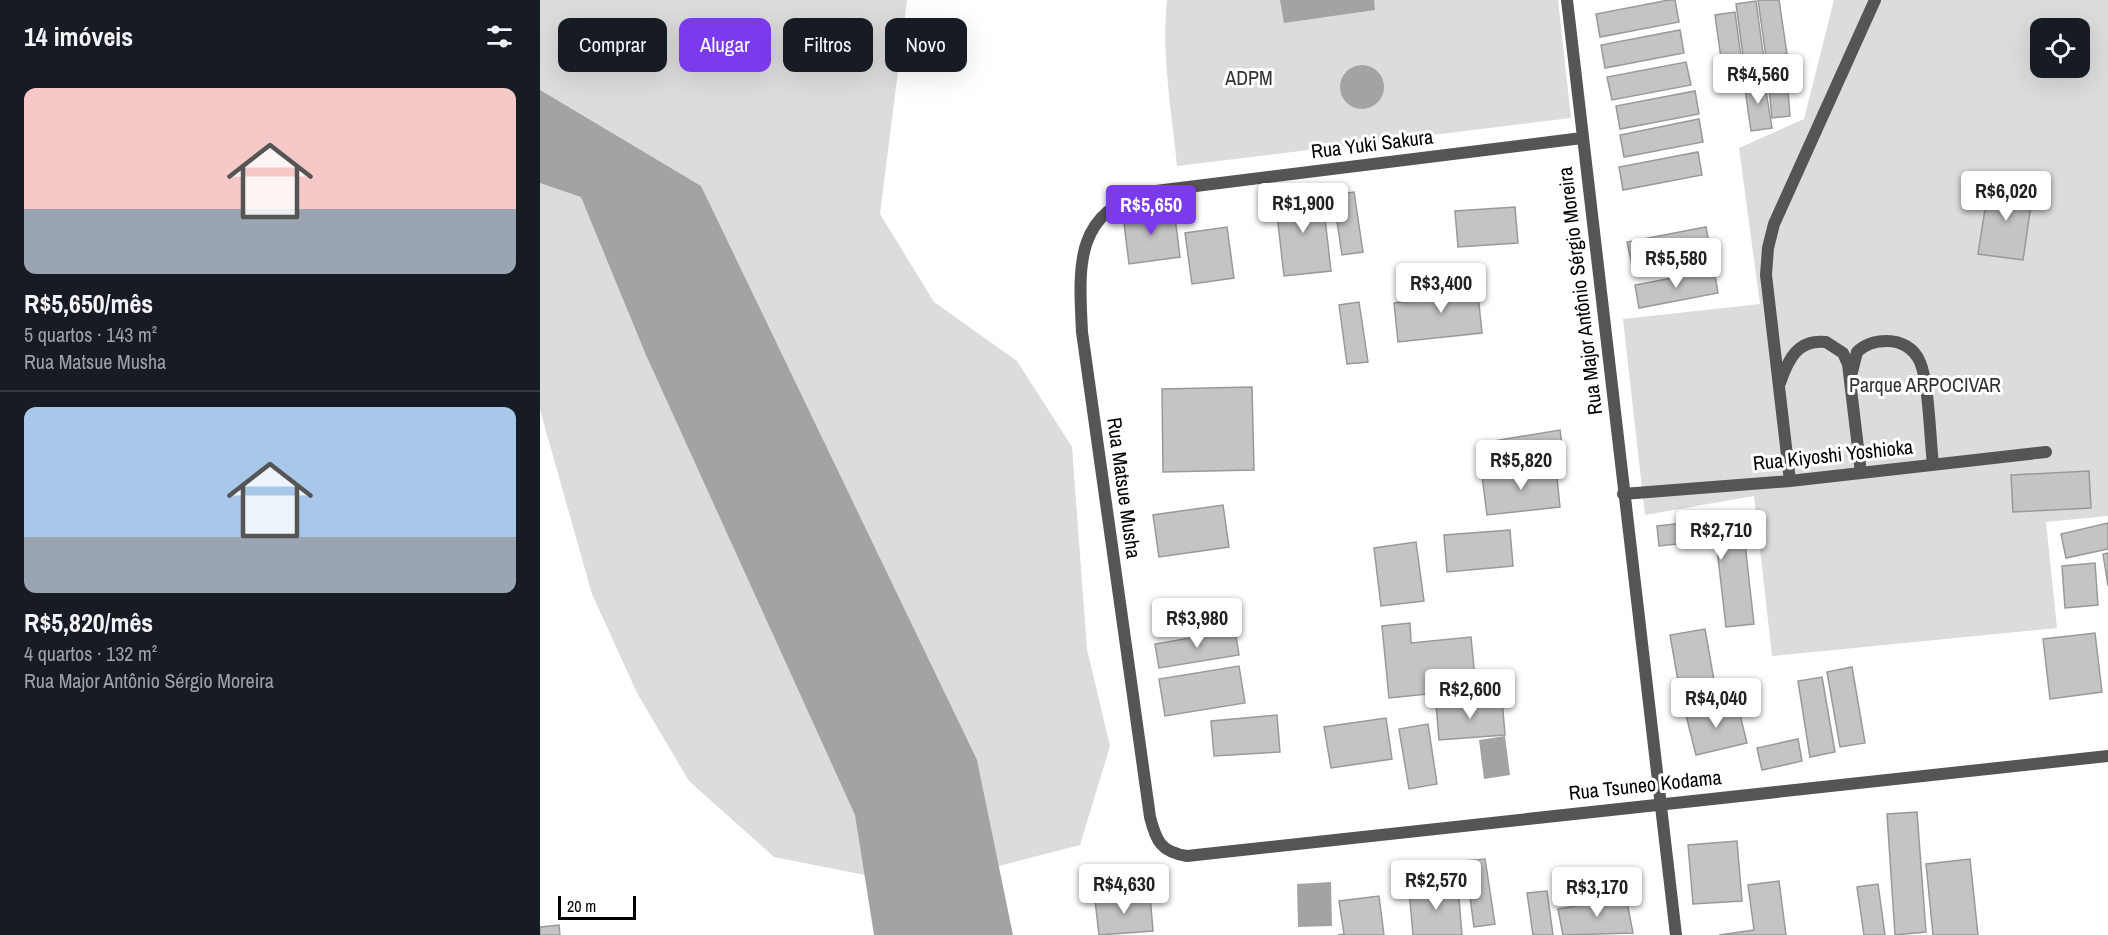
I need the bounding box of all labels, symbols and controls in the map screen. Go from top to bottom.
chip: Comprar [558,18,667,72]
chip: Alugar [679,18,771,72]
chip: Filtros [783,18,873,72]
chip: Novo [885,18,967,72]
map controls [2030,18,2090,78]
button: locate [2030,18,2090,78]
text: 14 imóveis [24,19,133,54]
icon: filters [483,20,516,53]
pin: R$4,560 [1703,54,1813,105]
text: R$4,560 [1727,60,1789,87]
park label: ADPM [1224,64,1273,91]
street label: Rua Yuki Sakura [1309,123,1435,164]
icon: home [216,127,324,235]
street label: Rua Major Antônio Sérgio Moreira [1551,165,1608,417]
pin: R$6,020 [1951,171,2061,222]
text: R$6,020 [1975,177,2037,204]
pin: R$1,900 [1248,183,1358,234]
pin: R$5,650 [1096,185,1206,236]
text: R$1,900 [1272,189,1334,216]
text: R$5,650 [1120,191,1182,218]
pin: R$5,580 [1621,238,1731,289]
text: R$5,580 [1645,244,1707,271]
pin: R$3,400 [1386,263,1496,314]
text: R$3,400 [1410,269,1472,296]
text: R$5,650/mês [24,286,153,321]
text: 5 quartos · 143 m² [24,321,157,348]
text: Rua Matsue Musha [24,348,166,375]
park label: Parque ARPOCIVAR [1849,371,2001,398]
street label: Rua Matsue Musha [1101,416,1148,560]
street label: Rua Kiyoshi Yoshioka [1752,433,1914,476]
pin: R$5,820 [1466,440,1576,491]
icon: home [216,446,324,554]
text: R$5,820 [1490,446,1552,473]
pin: R$2,710 [1666,510,1776,561]
text: R$2,710 [1690,516,1752,543]
pin: R$3,980 [1142,598,1252,649]
text: R$3,980 [1166,604,1228,631]
text: R$5,820/mês [24,605,153,640]
text: 4 quartos · 132 m² [24,640,157,667]
text: Rua Major Antônio Sérgio Moreira [24,667,274,694]
pin: R$2,600 [1415,669,1525,720]
text: R$2,600 [1439,675,1501,702]
pin: R$4,040 [1661,678,1771,729]
text: R$4,040 [1685,684,1747,711]
street label: Rua Tsuneo Kodama [1567,763,1723,806]
pin: R$2,570 [1381,860,1491,911]
pin: R$4,630 [1069,864,1179,915]
text: R$2,570 [1405,866,1467,893]
pin: R$3,170 [1542,867,1652,918]
text: R$4,630 [1093,870,1155,897]
text: R$3,170 [1566,873,1628,900]
scale bar [558,893,636,920]
text: 20 m [567,895,596,917]

